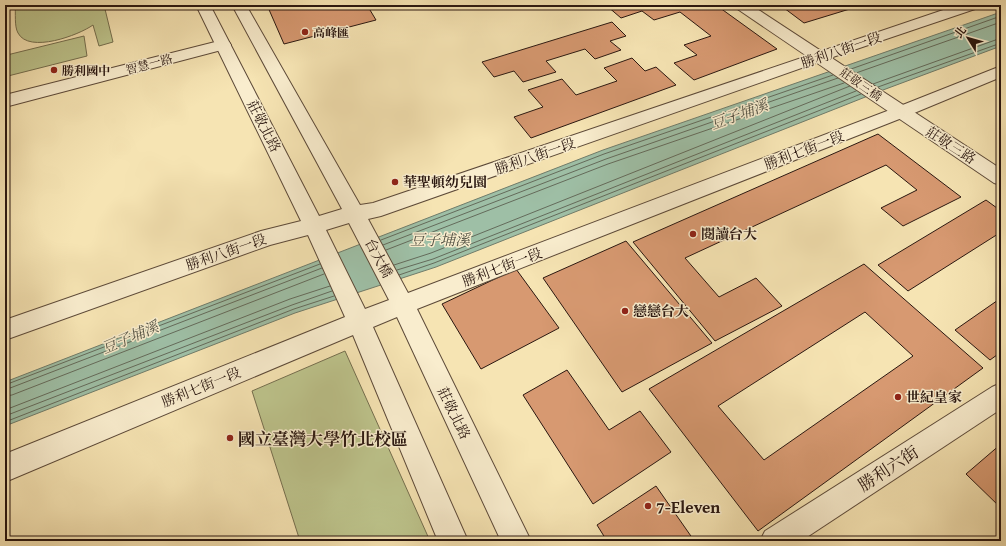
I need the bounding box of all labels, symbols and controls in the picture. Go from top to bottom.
north arrow [948,18,988,58]
text: 北 [950,23,970,41]
place label: 高峰匯 [313,24,349,41]
marker: 高峰匯 [300,27,310,37]
street label: 勝利八街一段 [798,27,884,73]
street label: 智慧一路 [124,50,174,78]
place label: 勝利國中 [62,62,110,79]
street label: 莊敬三橋 [836,63,886,105]
marker: 勝利國中 [49,65,59,75]
water label: 豆子埔溪 [707,93,773,134]
street label: 莊敬北路 [242,97,286,155]
street label: 莊敬三路 [922,121,980,169]
street label: 勝利七街一段 [761,126,847,174]
street label: 勝利八街一段 [492,133,578,179]
place label: 華聖頓幼兒園 [403,172,487,192]
marker: 華聖頓幼兒園 [390,177,400,187]
place label: 閱讀台大 [701,224,757,244]
street label: 勝利八街一段 [183,229,269,275]
water label: 豆子埔溪 [410,229,472,250]
marker: 閱讀台大 [688,229,698,239]
street label: 台大橋 [360,235,398,281]
street label: 勝利七街一段 [459,243,545,291]
place label: 戀戀台大 [633,301,689,321]
marker: 戀戀台大 [620,306,630,316]
water label: 豆子埔溪 [98,315,164,358]
street label: 勝利七街一段 [158,362,244,412]
street label: 莊敬北路 [433,383,475,443]
place label: 世紀皇家 [906,387,962,407]
marker: 世紀皇家 [893,392,903,402]
place label: 國立臺灣大學竹北校區 [238,426,408,451]
marker: 國立臺灣大學竹北校區 [225,433,235,443]
street label: 勝利六街 [853,439,923,497]
place label: 7-Eleven [656,494,720,519]
marker: 7-Eleven [643,501,653,511]

